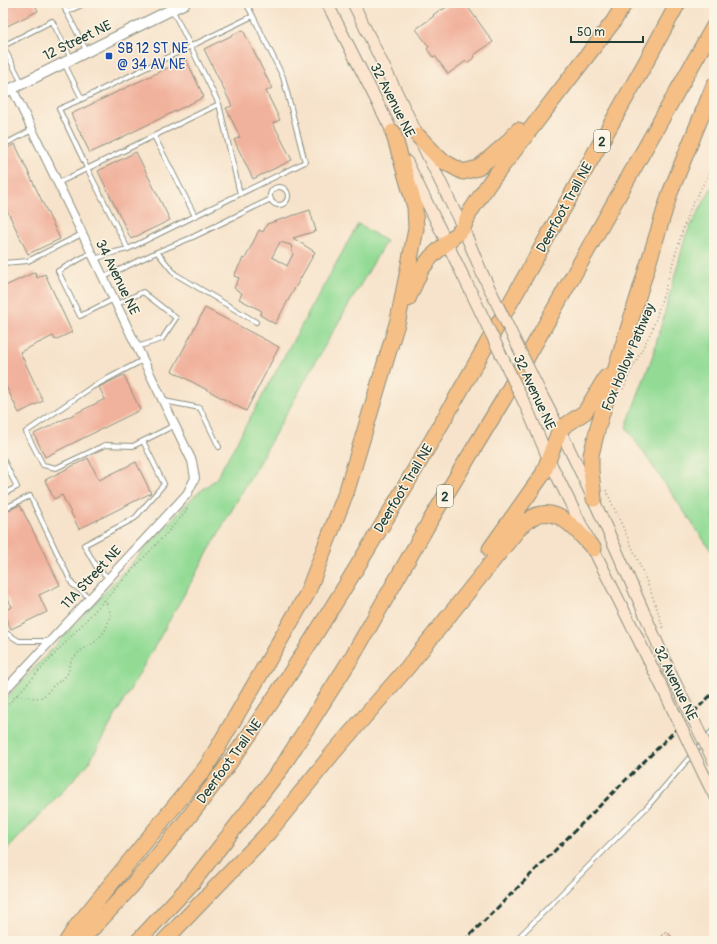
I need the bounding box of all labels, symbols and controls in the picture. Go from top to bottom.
street label: 12 Street NE [40,17,114,64]
scale bar [571,18,643,44]
text: 50 m [577,25,605,40]
place label: SB 12 ST NE @ 34 AV NE [117,40,188,73]
marker: SB 12 ST NE @ 34 AV NE [104,51,114,61]
street label: 32 Avenue NE [366,60,419,140]
road number: 2 [594,130,610,152]
street label: Deerfoot Trail NE [533,159,596,255]
street label: 34 Avenue NE [92,237,143,318]
street label: Fox Hollow Pathway [598,301,659,414]
street label: 32 Avenue NE [510,352,559,433]
street label: Deerfoot Trail NE [370,441,437,536]
road number: 2 [437,485,453,507]
street label: 11A Street NE [58,542,125,613]
street label: 32 Avenue NE [650,643,701,724]
street label: Deerfoot Trail NE [193,716,266,807]

